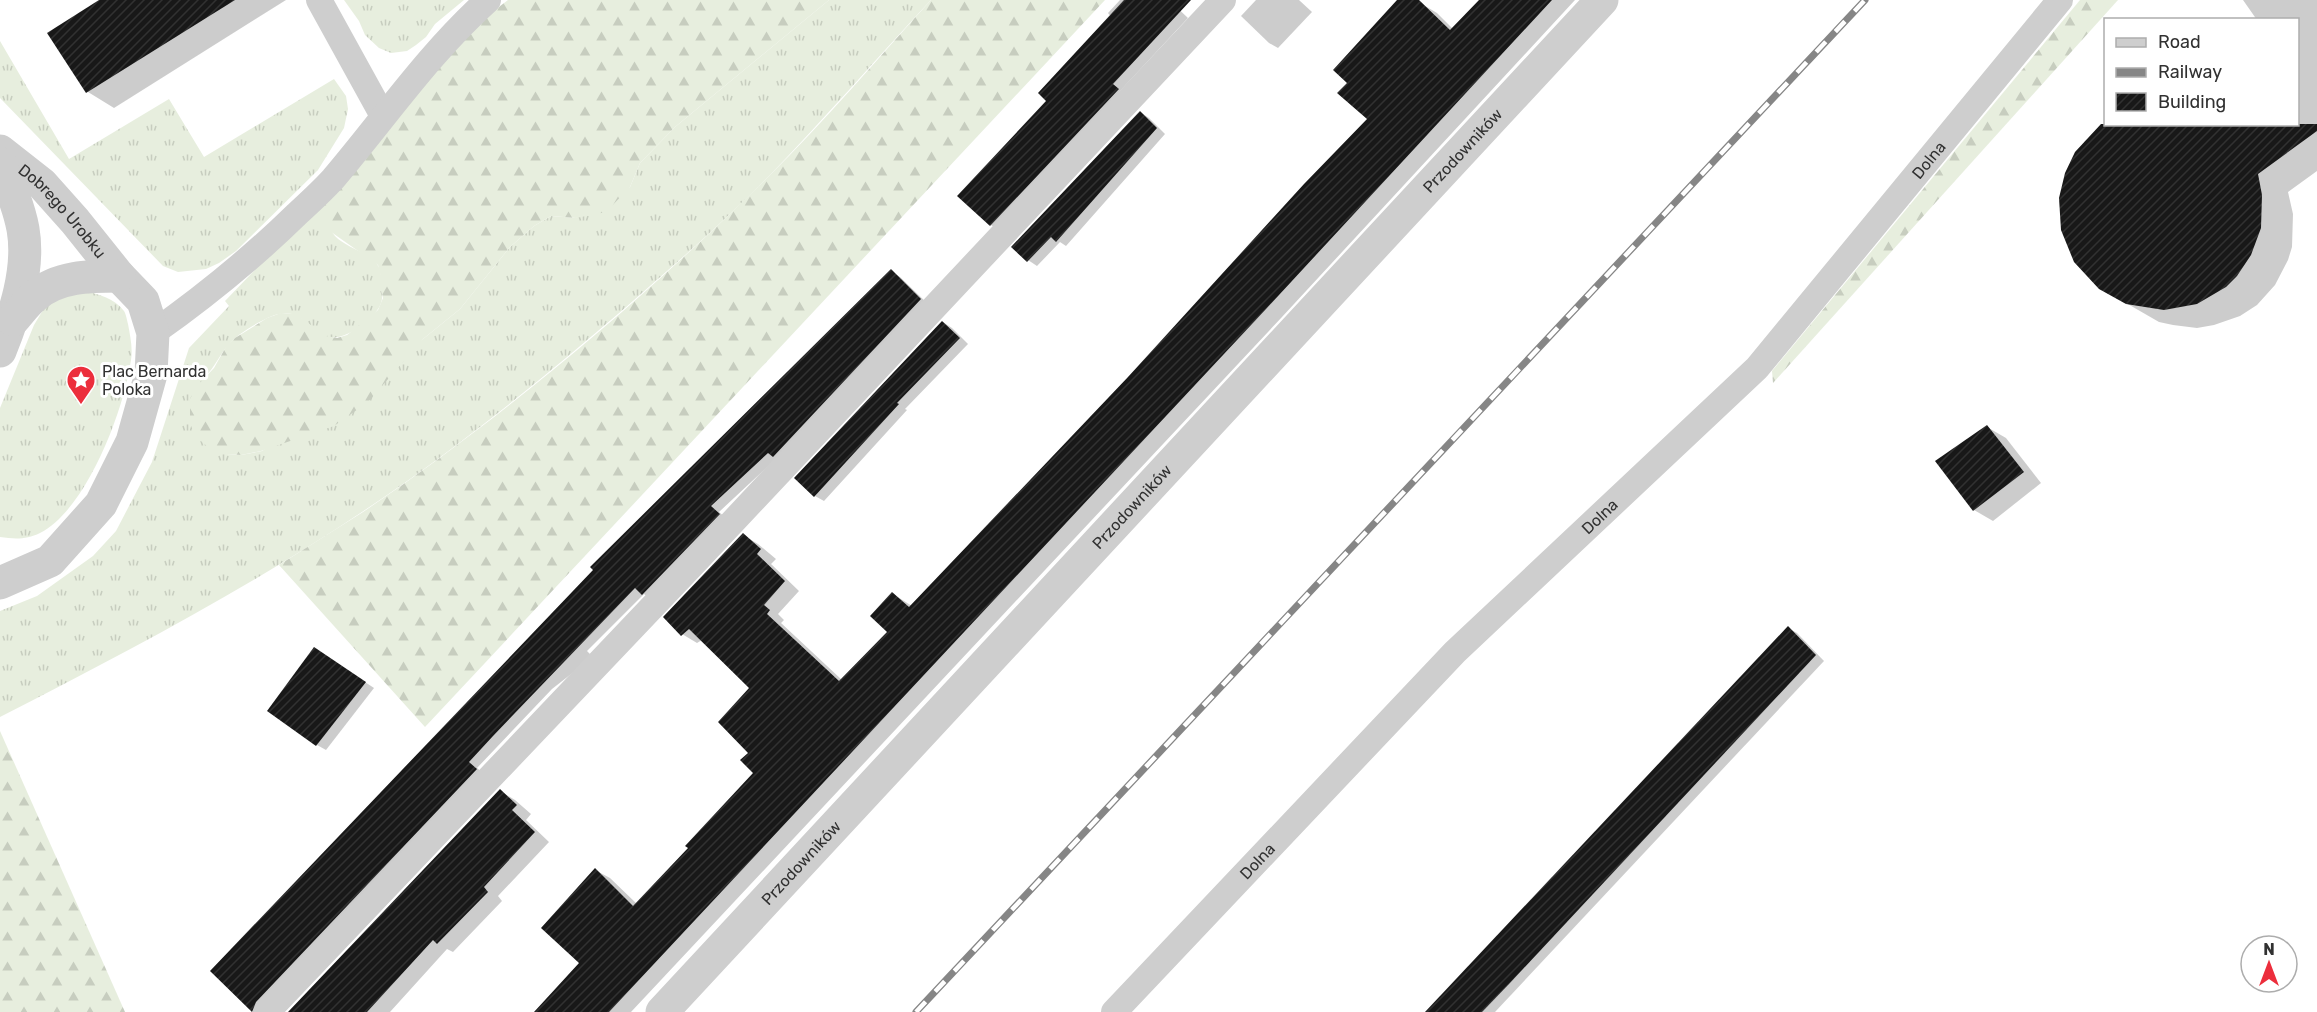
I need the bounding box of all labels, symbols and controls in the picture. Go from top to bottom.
legend [2104,18,2299,126]
text: Road [2158,31,2201,53]
text: Railway [2158,61,2222,83]
text: Building [2158,91,2226,113]
street label: Przodowników [1419,104,1506,196]
street label: Dolna [1907,137,1949,182]
street label: Dobrego Urobku [15,160,110,262]
place label: Plac Bernarda Poloka [102,362,206,399]
place icon: Plac Bernarda Poloka [65,364,97,406]
street label: Przodowników [1088,460,1175,553]
street label: Dolna [1577,495,1621,538]
street label: Przodowników [757,816,845,909]
street label: Dolna [1235,839,1279,883]
north arrow [2239,934,2299,994]
text: N [2263,940,2275,959]

